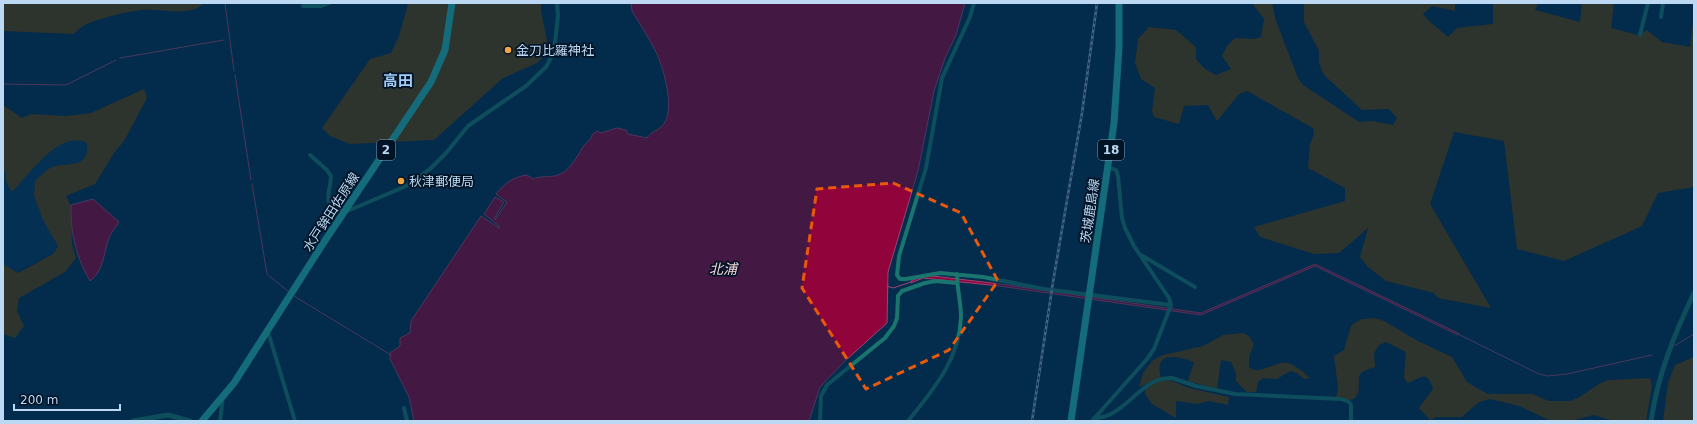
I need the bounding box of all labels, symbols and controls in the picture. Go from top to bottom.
place label: 金刀比羅神社 [516,43,594,58]
marker: 金刀比羅神社 [503,45,513,55]
district label: 高田 [383,72,413,90]
road number: 2 [377,140,395,160]
road number: 18 [1098,140,1124,160]
street label: 水戸鉾田佐原線 [300,170,362,254]
place label: 秋津郵便局 [409,174,474,189]
marker: 秋津郵便局 [396,176,406,186]
street label: 茨城鹿島線 [1078,178,1102,244]
water label: 北浦 [709,261,739,277]
scale bar [14,386,120,412]
text: 200 m [20,393,58,407]

